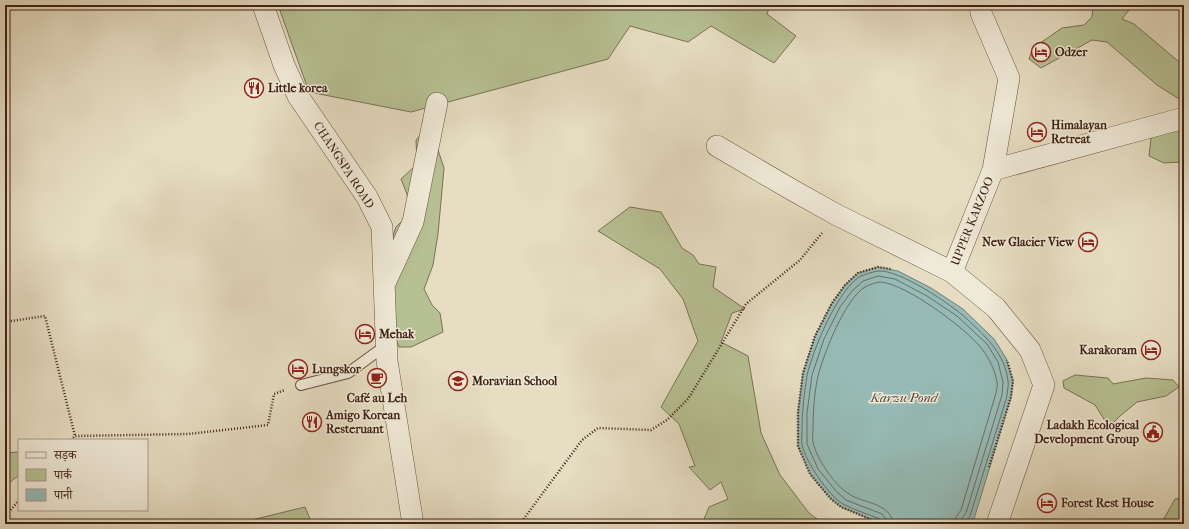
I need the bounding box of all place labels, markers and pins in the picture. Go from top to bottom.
hotel icon: Odzer [1030,41,1052,63]
place label: Odzer [1055,45,1088,59]
restaurant icon: Little korea [243,77,265,99]
place label: Little korea [268,81,328,95]
place label: Himalayan Retreat [1051,118,1108,146]
hotel icon: Himalayan Retreat [1026,121,1048,143]
hotel icon: New Glacier View [1077,231,1099,253]
place label: New Glacier View [982,235,1075,249]
hotel icon: Mehak [354,323,376,345]
place label: Mehak [378,327,415,341]
hotel icon: Karakoram [1140,339,1162,361]
place label: Karakoram [1079,343,1138,357]
hotel icon: Lungskor [287,358,309,380]
place label: Lungskor [312,362,362,377]
cafe icon: Café au Leh [366,367,388,389]
school or university icon: Moravian School [447,370,469,392]
place label: Moravian School [471,374,558,388]
place label: Café au Leh [347,391,408,405]
place label: Amigo Korean Resteruant [325,408,401,436]
restaurant icon: Amigo Korean Resteruant [301,411,323,433]
place label: Ladakh Ecological Development Group [1034,418,1140,447]
public building icon: Ladakh Ecological Development Group [1142,421,1164,443]
hotel icon: Forest Rest House [1036,492,1058,514]
place label: Forest Rest House [1060,496,1154,510]

